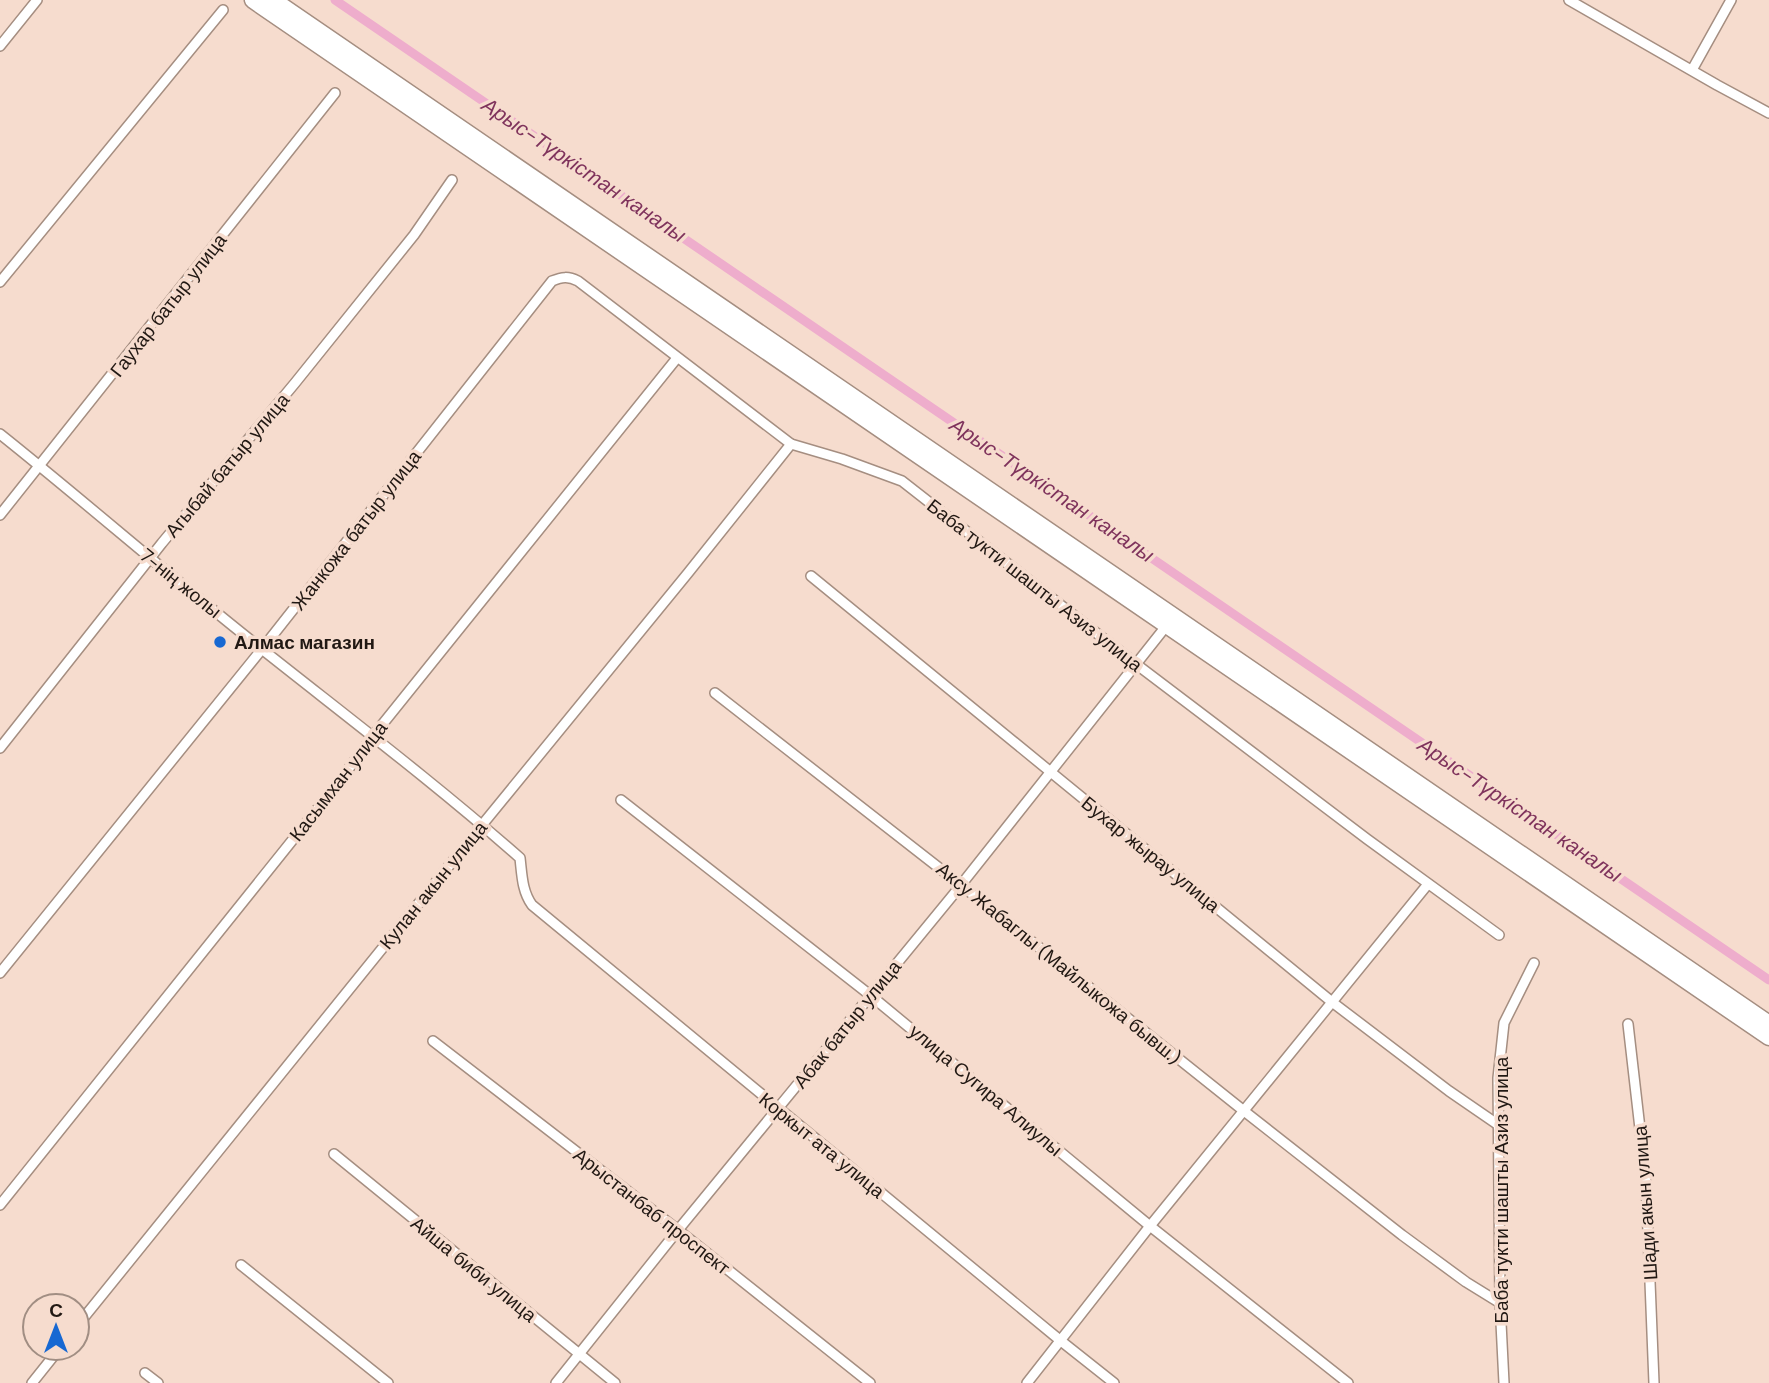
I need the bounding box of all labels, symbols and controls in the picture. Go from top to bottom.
water label: Арыс-Түркістан каналы [475,90,692,249]
street label: Гаухар батыр улица [105,228,232,382]
street label: Агыбай батыр улица [160,388,295,543]
water label: Арыс-Түркістан каналы [943,410,1160,569]
street label: Жанкожа батыр улица [286,445,427,616]
street label: Баба тукти шашты Азиз улица [922,493,1148,678]
street label: 7-нің жолы [135,543,226,624]
place label: Алмас магазин [234,630,375,655]
marker: Алмас магазин [212,634,228,650]
street label: Касымхан улица [284,716,393,846]
water label: Арыс-Түркістан каналы [1411,730,1628,889]
street label: Бухар жырау улица [1076,791,1225,918]
street label: Кулан акын улица [374,816,493,954]
street label: Аксу Жабаглы (Майлыкожа бывш.) [931,857,1186,1070]
street label: Абак батыр улица [788,955,907,1094]
street label: улица Сугира Алиулы [904,1019,1067,1162]
street label: Баба тукти шашты Азиз улица [1489,1056,1514,1323]
street label: Коркыт ата улица [754,1087,890,1204]
street label: Шади акын улица [1628,1124,1663,1281]
street label: Арыстанбаб проспект [568,1142,735,1280]
street label: Айша биби улица [406,1211,542,1328]
north arrow [21,1292,91,1362]
text: С [49,1298,63,1323]

